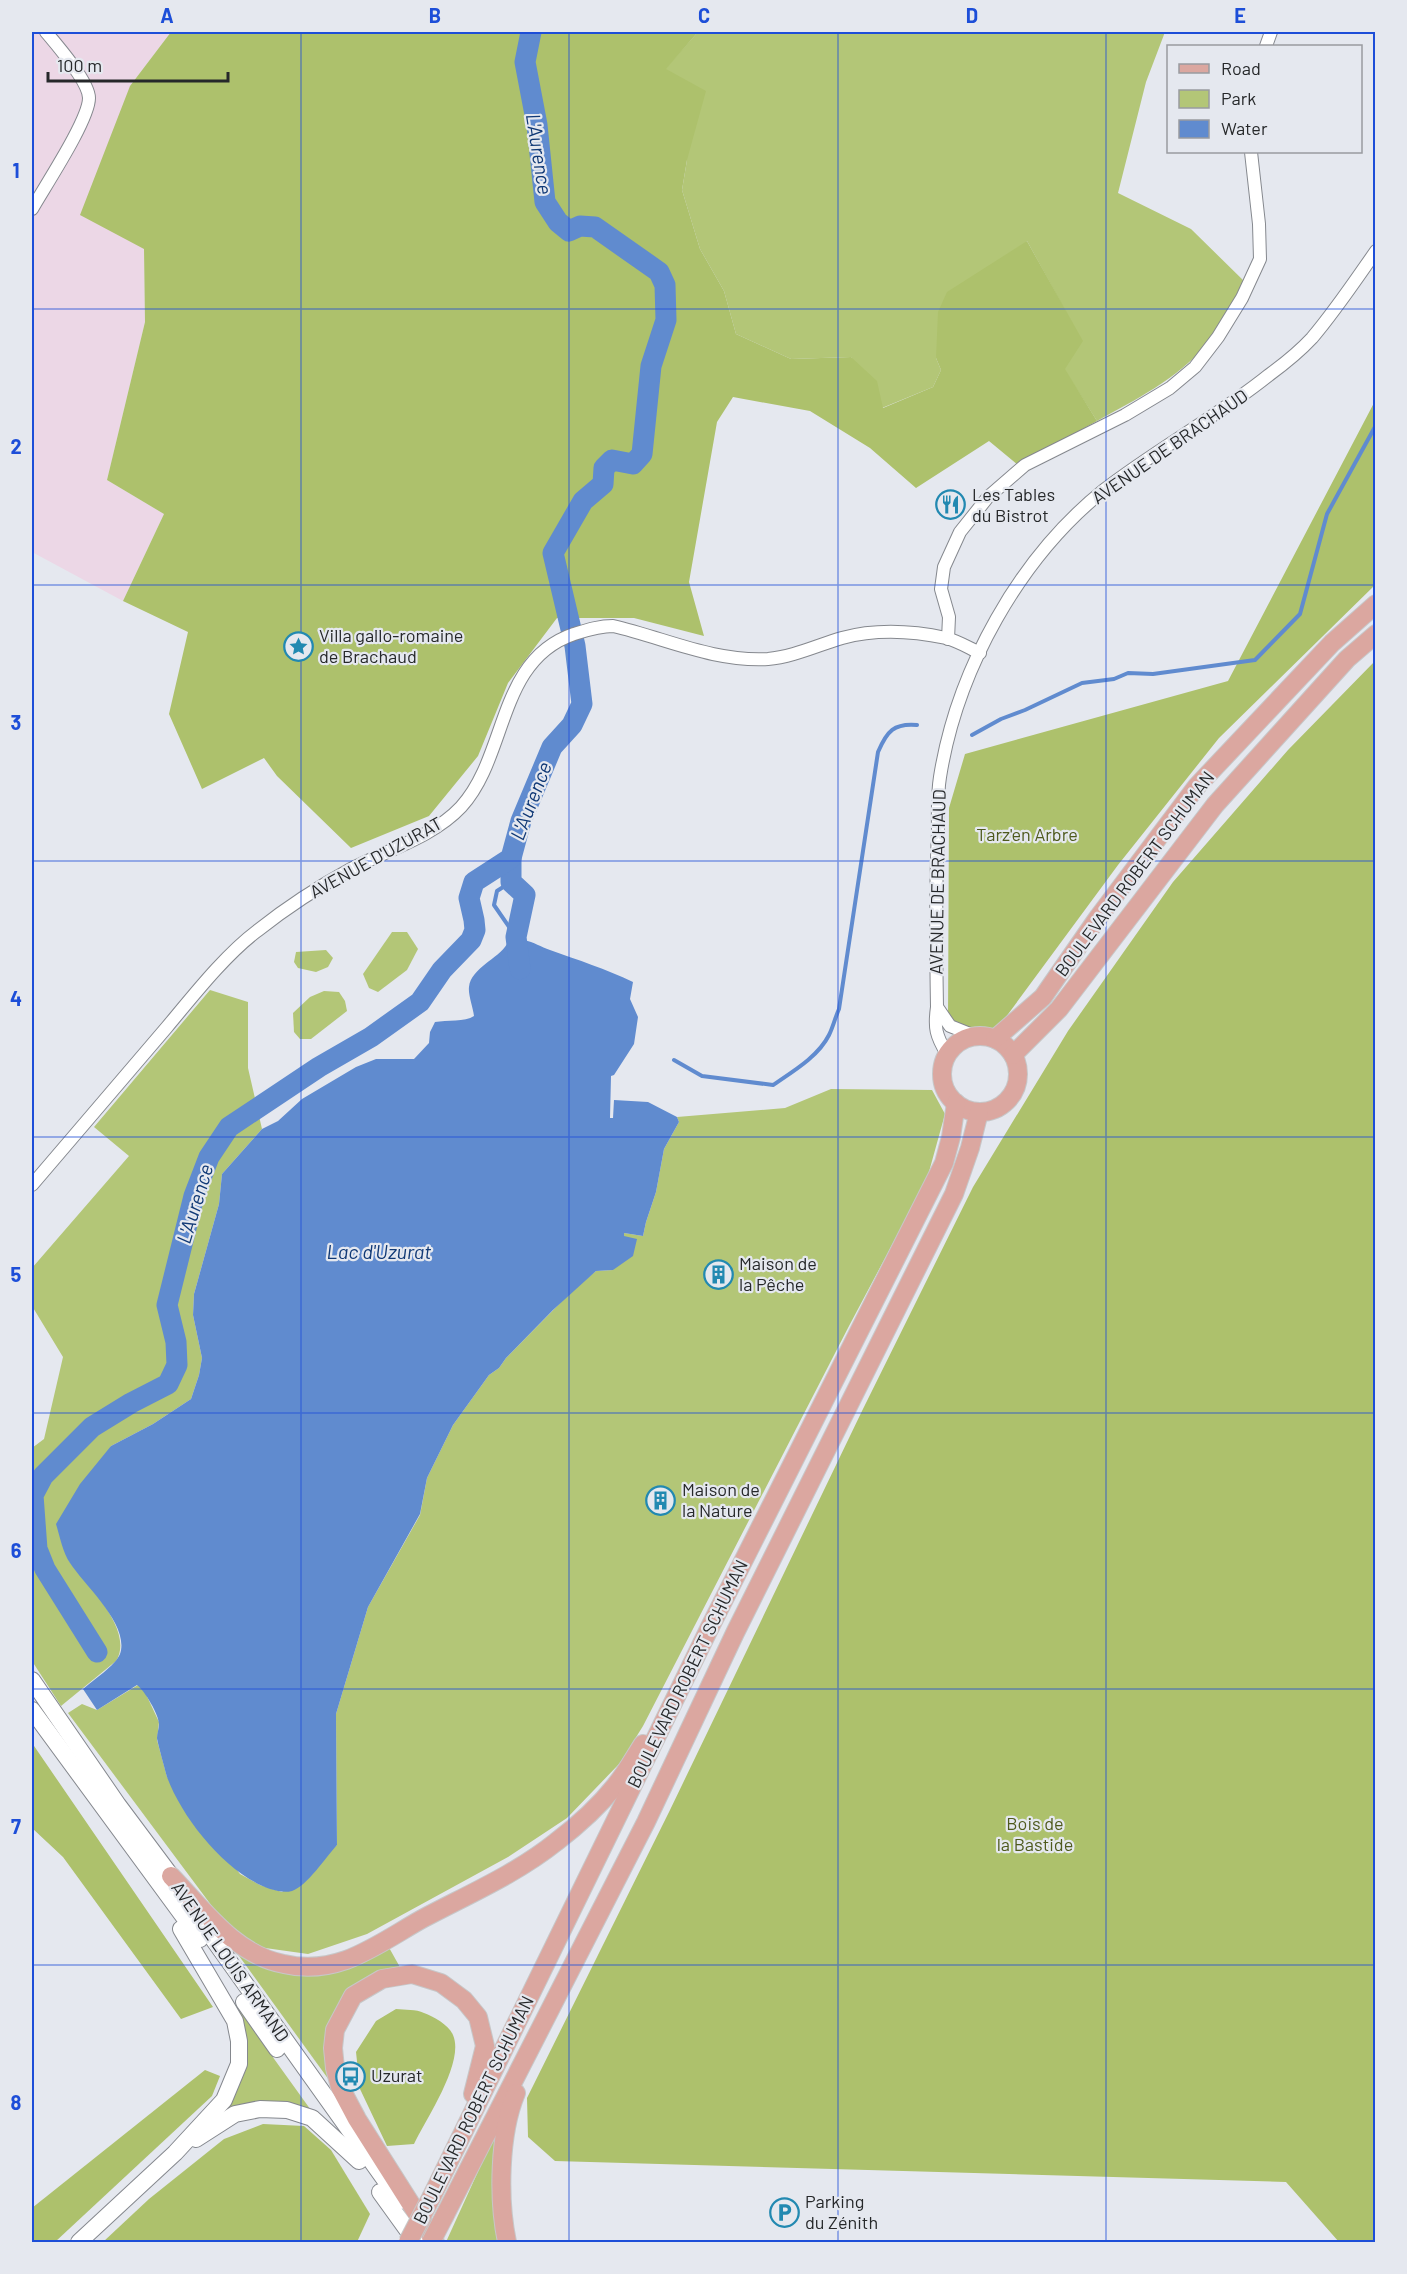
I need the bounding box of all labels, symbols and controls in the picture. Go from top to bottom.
text: A [160,3,174,27]
text: B [429,3,441,27]
text: C [698,3,710,27]
text: D [966,3,978,27]
text: E [1234,3,1246,27]
scale bar [48,45,228,83]
legend [1167,45,1362,153]
text: 100 m [57,54,102,76]
text: Road [1221,57,1261,79]
text: Park [1221,87,1256,109]
water label: L'Aurence [522,112,558,196]
text: Water [1221,117,1268,139]
text: 1 [12,158,20,182]
street label: AVENUE DE BRACHAUD [1087,384,1252,508]
text: 2 [10,434,22,458]
place label: Les Tables du Bistrot [972,483,1055,526]
restaurant icon: Les Tables du Bistrot [935,489,967,521]
place label: Villa gallo-romaine de Brachaud [319,624,463,667]
place icon: Villa gallo-romaine de Brachaud [282,630,314,662]
text: 3 [11,710,21,734]
water label: L'Aurence [504,758,556,843]
street label: BOULEVARD ROBERT SCHUMAN [1050,766,1219,980]
street label: AVENUE DE BRACHAUD [924,789,950,975]
street label: AVENUE D'UZURAT [305,812,446,903]
park label: Tarz'en Arbre [976,823,1078,845]
text: 4 [10,986,22,1010]
water label: L'Aurence [171,1161,217,1246]
water label: Lac d'Uzurat [327,1239,431,1263]
place label: Maison de la Pêche [739,1252,817,1295]
building icon: Maison de la Pêche [702,1258,734,1290]
text: 5 [11,1262,22,1286]
place label: Maison de la Nature [682,1478,760,1521]
building icon: Maison de la Nature [645,1484,677,1516]
text: 6 [11,1538,22,1562]
street label: BOULEVARD ROBERT SCHUMAN [622,1556,752,1791]
park label: Bois de la Bastide [997,1812,1073,1855]
text: 7 [11,1814,21,1838]
street label: AVENUE LOUIS ARMAND [167,1877,294,2046]
street label: BOULEVARD ROBERT SCHUMAN [408,1992,538,2227]
bus stop icon: Uzurat [334,2060,366,2092]
place label: Uzurat [371,2064,423,2086]
text: 8 [11,2090,22,2114]
place label: Parking du Zénith [805,2190,878,2233]
parking icon: Parking du Zénith [768,2196,800,2228]

